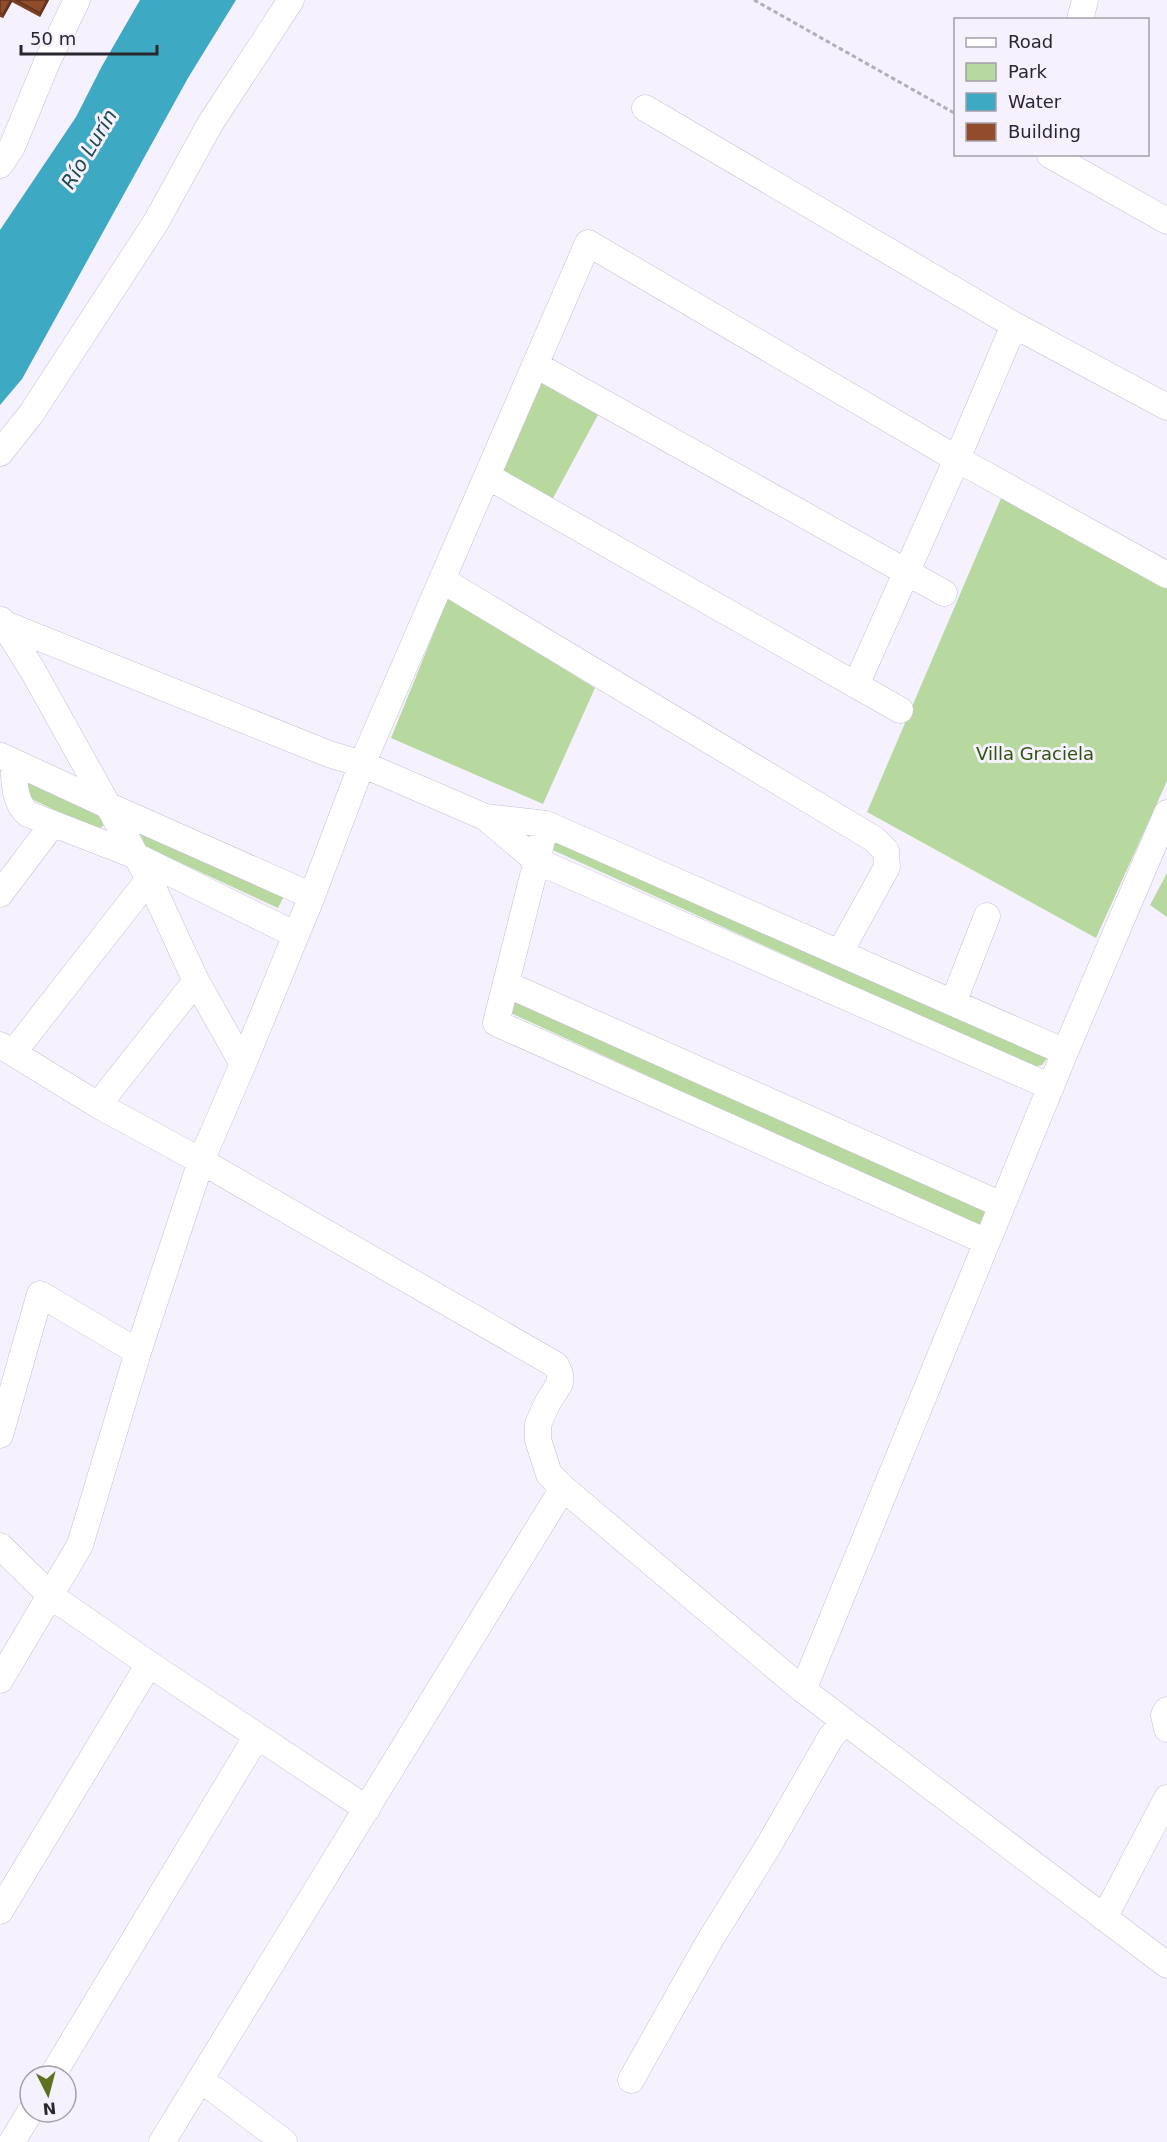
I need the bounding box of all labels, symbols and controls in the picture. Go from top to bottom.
scale bar [21,18,158,56]
legend [954,18,1149,156]
text: 50 m [30,28,76,49]
text: Road [1008,31,1053,52]
text: Park [1008,61,1047,82]
text: Water [1008,91,1062,112]
water label: Río Lurín [56,105,122,193]
text: Building [1008,121,1081,142]
park label: Villa Graciela [976,743,1094,764]
north arrow [18,2064,78,2124]
text: N [42,2098,57,2119]

